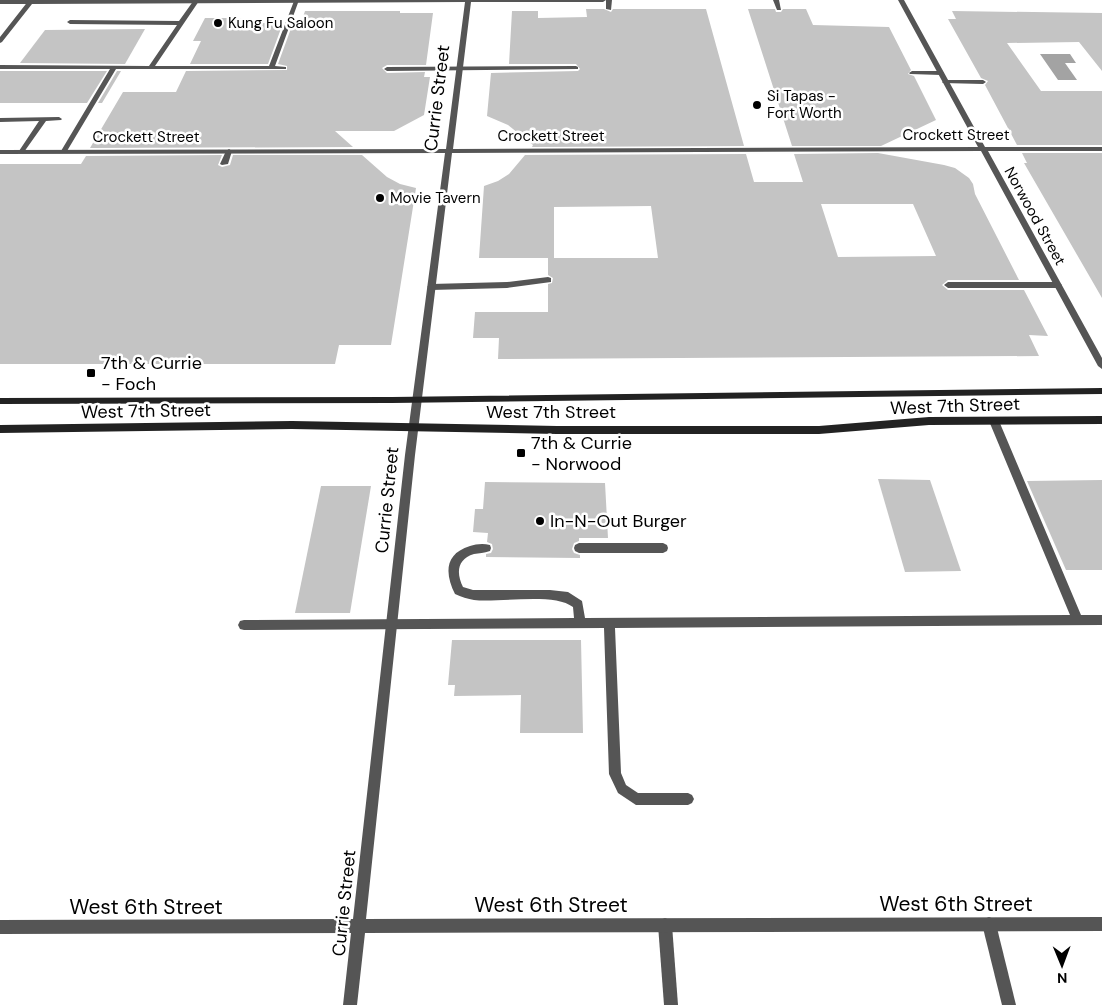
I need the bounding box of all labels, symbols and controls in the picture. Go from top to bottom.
place label: Kung Fu Saloon [228,13,333,33]
marker: Kung Fu Saloon [212,17,224,29]
street label: Currie Street [419,43,455,153]
place label: Si Tapas - Fort Worth [767,86,842,123]
marker: Si Tapas - Fort Worth [751,99,763,111]
street label: Crockett Street [902,125,1010,145]
street label: Crockett Street [497,126,605,146]
street label: Crockett Street [92,127,200,147]
street label: Norwood Street [1000,163,1070,269]
place label: Movie Tavern [390,188,481,208]
marker: Movie Tavern [374,192,386,204]
place label: 7th & Currie - Foch [101,351,202,396]
marker: 7th & Currie - Foch [85,367,97,379]
street label: West 7th Street [890,392,1020,420]
street label: West 7th Street [81,398,211,424]
street label: West 7th Street [486,400,616,424]
place label: 7th & Currie - Norwood [531,431,632,476]
street label: Currie Street [369,446,405,554]
marker: 7th & Currie - Norwood [515,447,527,459]
place label: In-N-Out Burger [550,509,687,533]
marker: In-N-Out Burger [534,515,546,527]
street label: Currie Street [326,849,362,957]
street label: West 6th Street [879,890,1033,918]
street label: West 6th Street [474,891,628,919]
street label: West 6th Street [69,893,223,921]
north arrow [1037,940,1087,990]
text: N [1057,969,1067,987]

